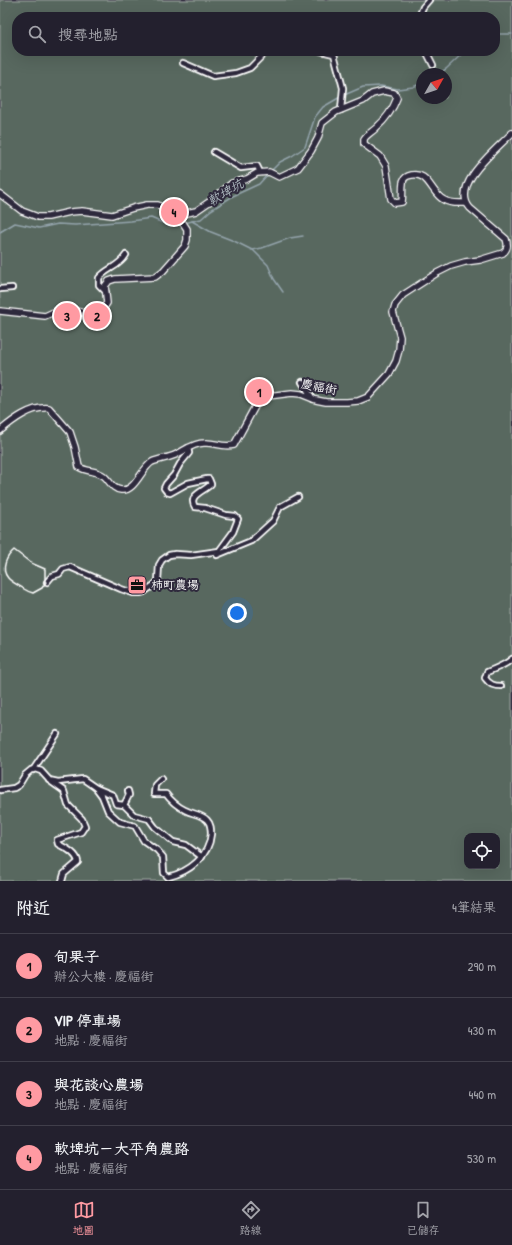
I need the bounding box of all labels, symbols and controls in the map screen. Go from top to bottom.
search box [12,12,500,56]
icon: search [26,23,48,45]
text: 搜尋地點 [58,24,118,45]
north arrow [416,68,452,104]
water label: 軟埤坑 [204,173,248,210]
pin: 4 [161,197,187,227]
pin: 3 [54,301,80,331]
pin: 2 [84,301,110,331]
street label: 慶福街 [300,375,338,398]
pin: 1 [246,377,272,407]
office icon: 柿町農場 [126,574,148,596]
place label: 柿町農場 [151,576,199,593]
your location [227,603,247,623]
map controls [464,833,500,869]
button: locate [464,833,500,869]
text: 附近 [16,896,50,919]
text: 4筆結果 [452,898,496,916]
text: 旬果子 [54,946,99,967]
text: 1 [27,957,31,975]
text: 290 m [467,957,496,975]
text: 辦公大樓 · 慶福街 [54,967,154,985]
text: VIP 停車場 [54,1010,122,1031]
text: 2 [26,1021,32,1039]
text: 430 m [468,1021,496,1039]
text: 地點 · 慶福街 [54,1031,128,1049]
text: 與花談心農場 [54,1074,144,1095]
text: 3 [26,1085,32,1103]
text: 440 m [469,1085,496,1103]
text: 地點 · 慶福街 [54,1095,128,1113]
text: 軟埤坑－大平角農路 [54,1138,189,1159]
text: 4 [27,1149,31,1167]
text: 530 m [467,1149,496,1167]
text: 地點 · 慶福街 [54,1159,128,1177]
tab: 地圖 [73,1199,95,1237]
tab: 路線 [240,1199,262,1237]
tab: 已儲存 [407,1199,440,1237]

